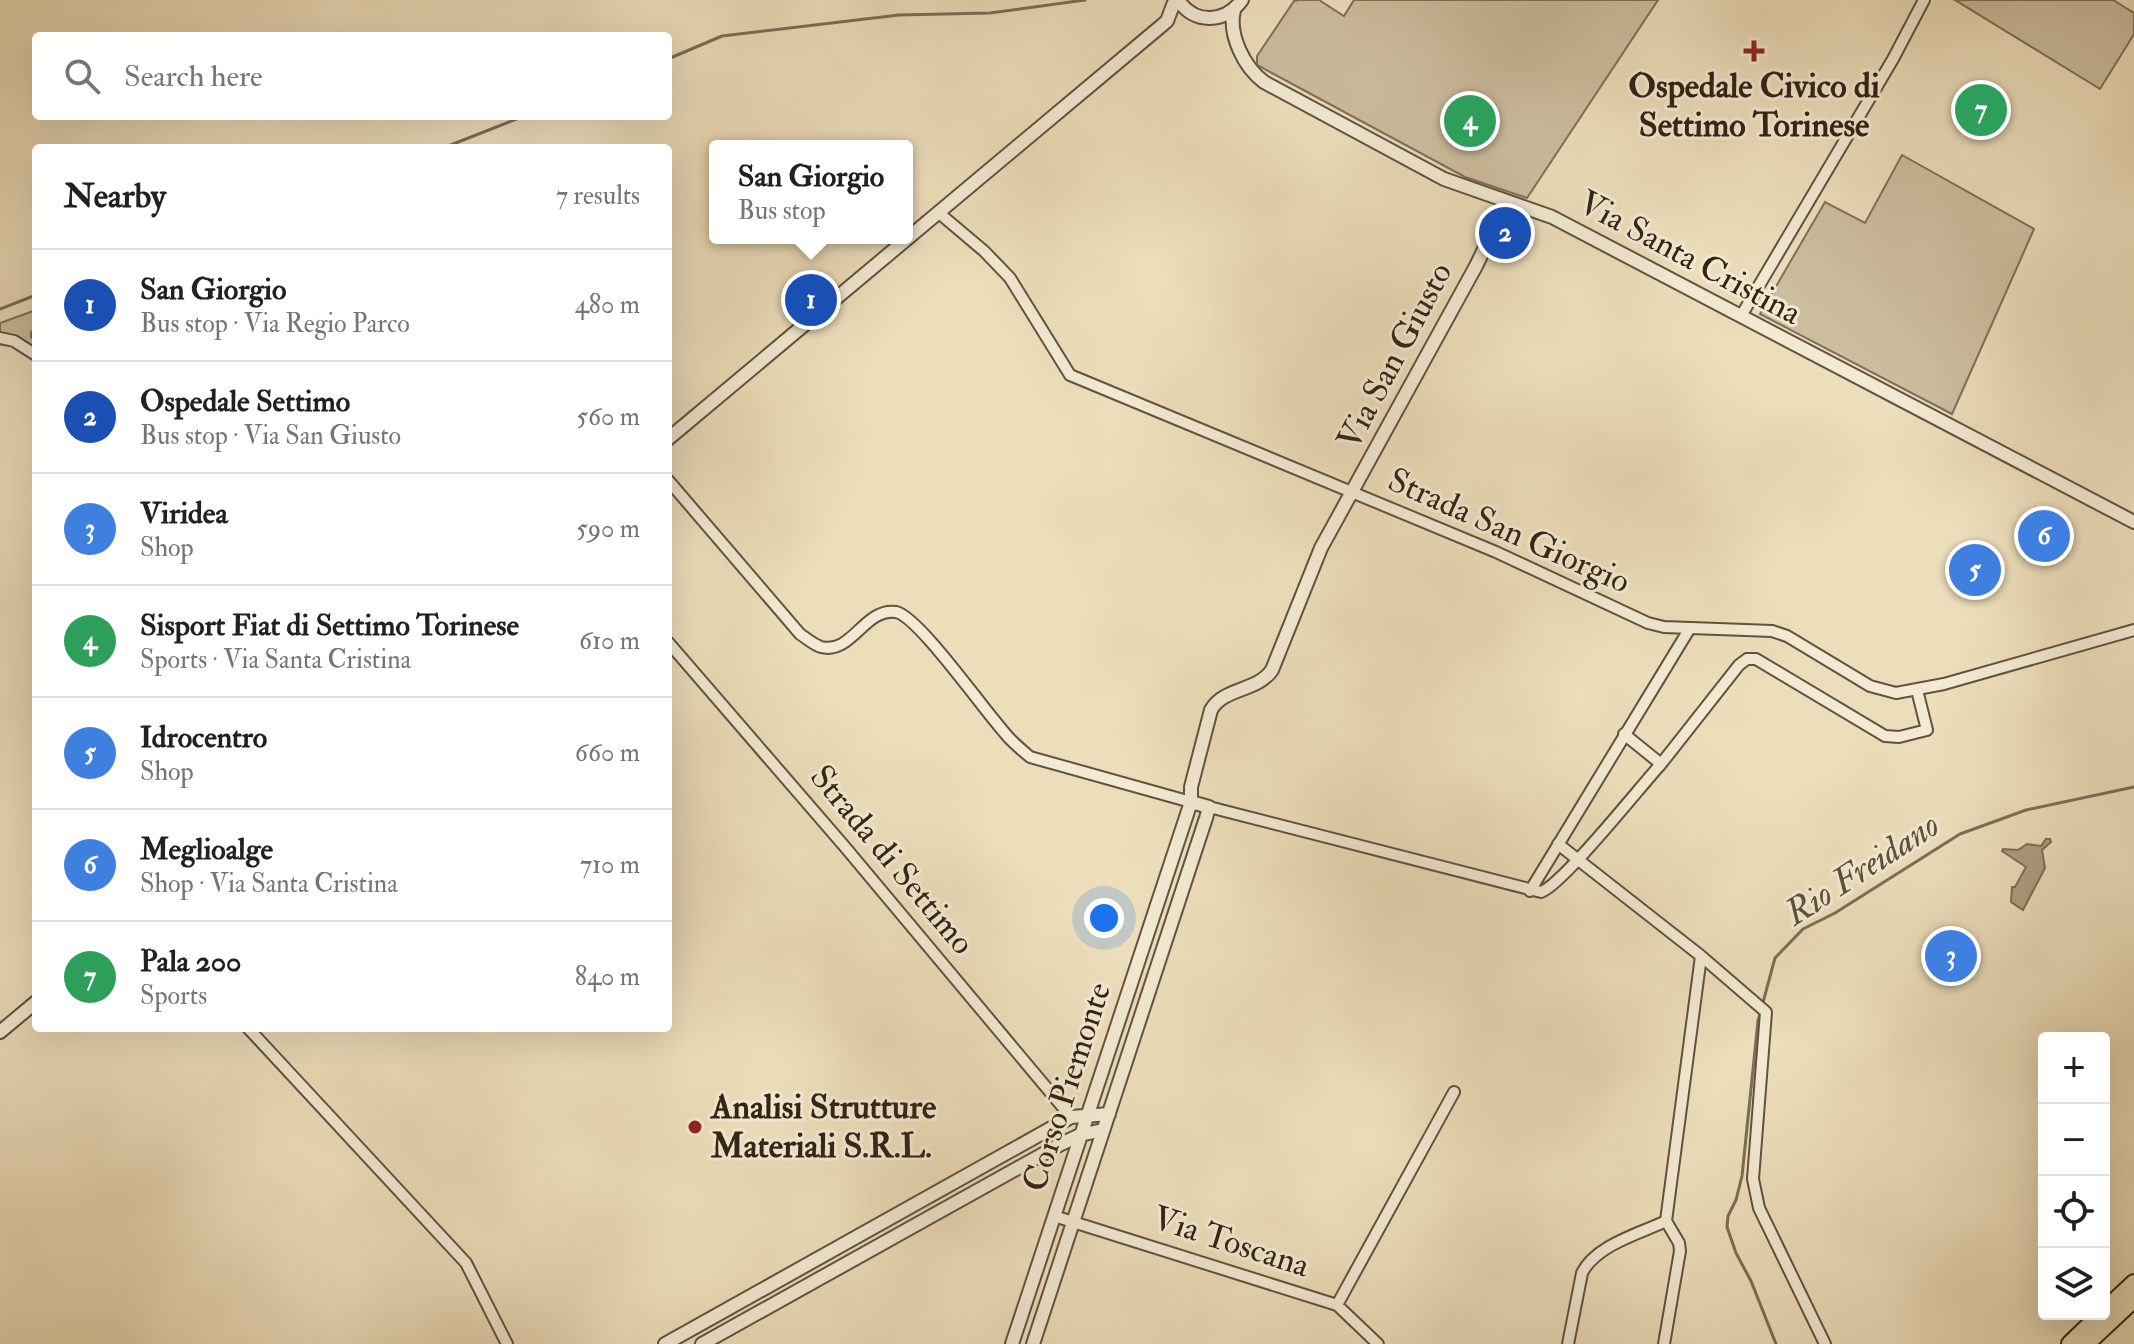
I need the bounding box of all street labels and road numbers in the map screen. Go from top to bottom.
street label: Via Santa Cristina [1571,181,1810,335]
street label: Via San Giusto [1328,255,1462,457]
street label: Strada San Giorgio [1381,458,1637,604]
street label: Strada di Settimo [800,756,984,964]
street label: Corso Piemonte [1013,977,1121,1197]
street label: Via Toscana [1147,1196,1316,1288]

